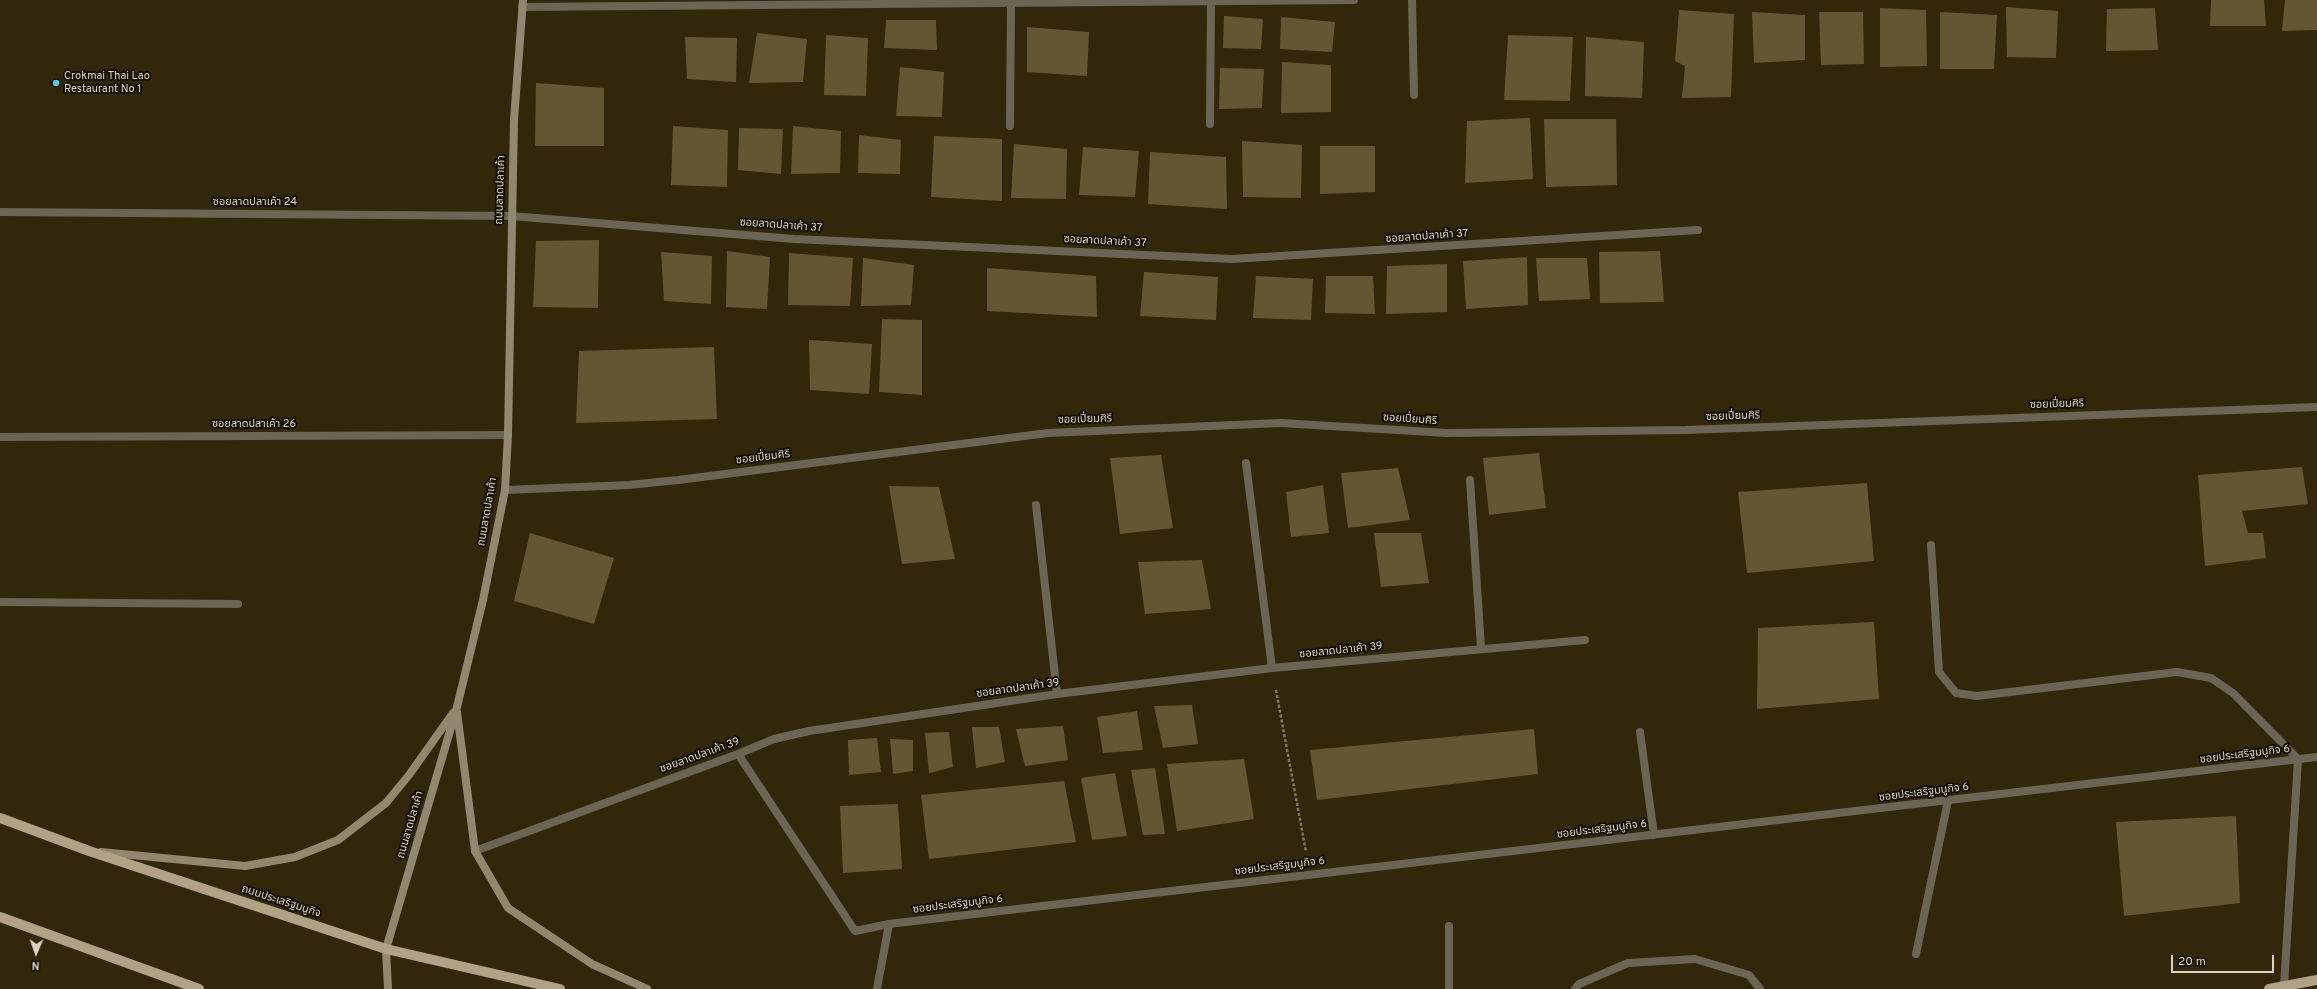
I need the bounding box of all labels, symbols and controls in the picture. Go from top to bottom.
place label: Crokmai Thai Lao Restaurant No 1 [64,70,150,96]
marker: Crokmai Thai Lao Restaurant No 1 [51,78,61,88]
street label: ถนนลาดปลาเค้า [493,155,509,225]
street label: ซอยลาดปลาเค้า 24 [213,196,297,210]
street label: ซอยลาดปลาเค้า 37 [739,217,823,235]
street label: ซอยลาดปลาเค้า 37 [1385,228,1469,246]
street label: ซอยลาดปลาเค้า 37 [1063,233,1147,251]
street label: ซอยเปี่ยมศิริ [2030,397,2084,413]
street label: ซอยเปี่ยมศิริ [1706,409,1760,425]
street label: ซอยเปี่ยมศิริ [1058,412,1112,428]
street label: ซอยเปี่ยมศิริ [1382,412,1438,428]
street label: ซอยลาดปลาเค้า 26 [212,418,296,432]
street label: ซอยเปี่ยมศิริ [735,448,791,468]
street label: ถนนลาดปลาเค้า [475,477,501,547]
street label: ซอยลาดปลาเค้า 39 [1299,640,1383,662]
street label: ซอยลาดปลาเค้า 39 [976,677,1060,701]
street label: ซอยลาดปลาเค้า 39 [658,735,742,777]
street label: ซอยประเสริฐมนูกิจ 6 [2199,743,2291,767]
street label: ซอยประเสริฐมนูกิจ 6 [1878,781,1970,805]
street label: ถนนลาดปลาเค้า [395,790,427,860]
street label: ซอยประเสริฐมนูกิจ 6 [1556,818,1648,842]
street label: ซอยประเสริฐมนูกิจ 6 [1234,855,1326,879]
street label: ถนนประเสริฐมนูกิจ [240,883,322,921]
street label: ซอยประเสริฐมนูกิจ 6 [912,893,1004,917]
north arrow [16,933,56,973]
scale bar [2173,947,2276,973]
text: 20 m [2178,954,2206,970]
text: N [31,958,40,972]

